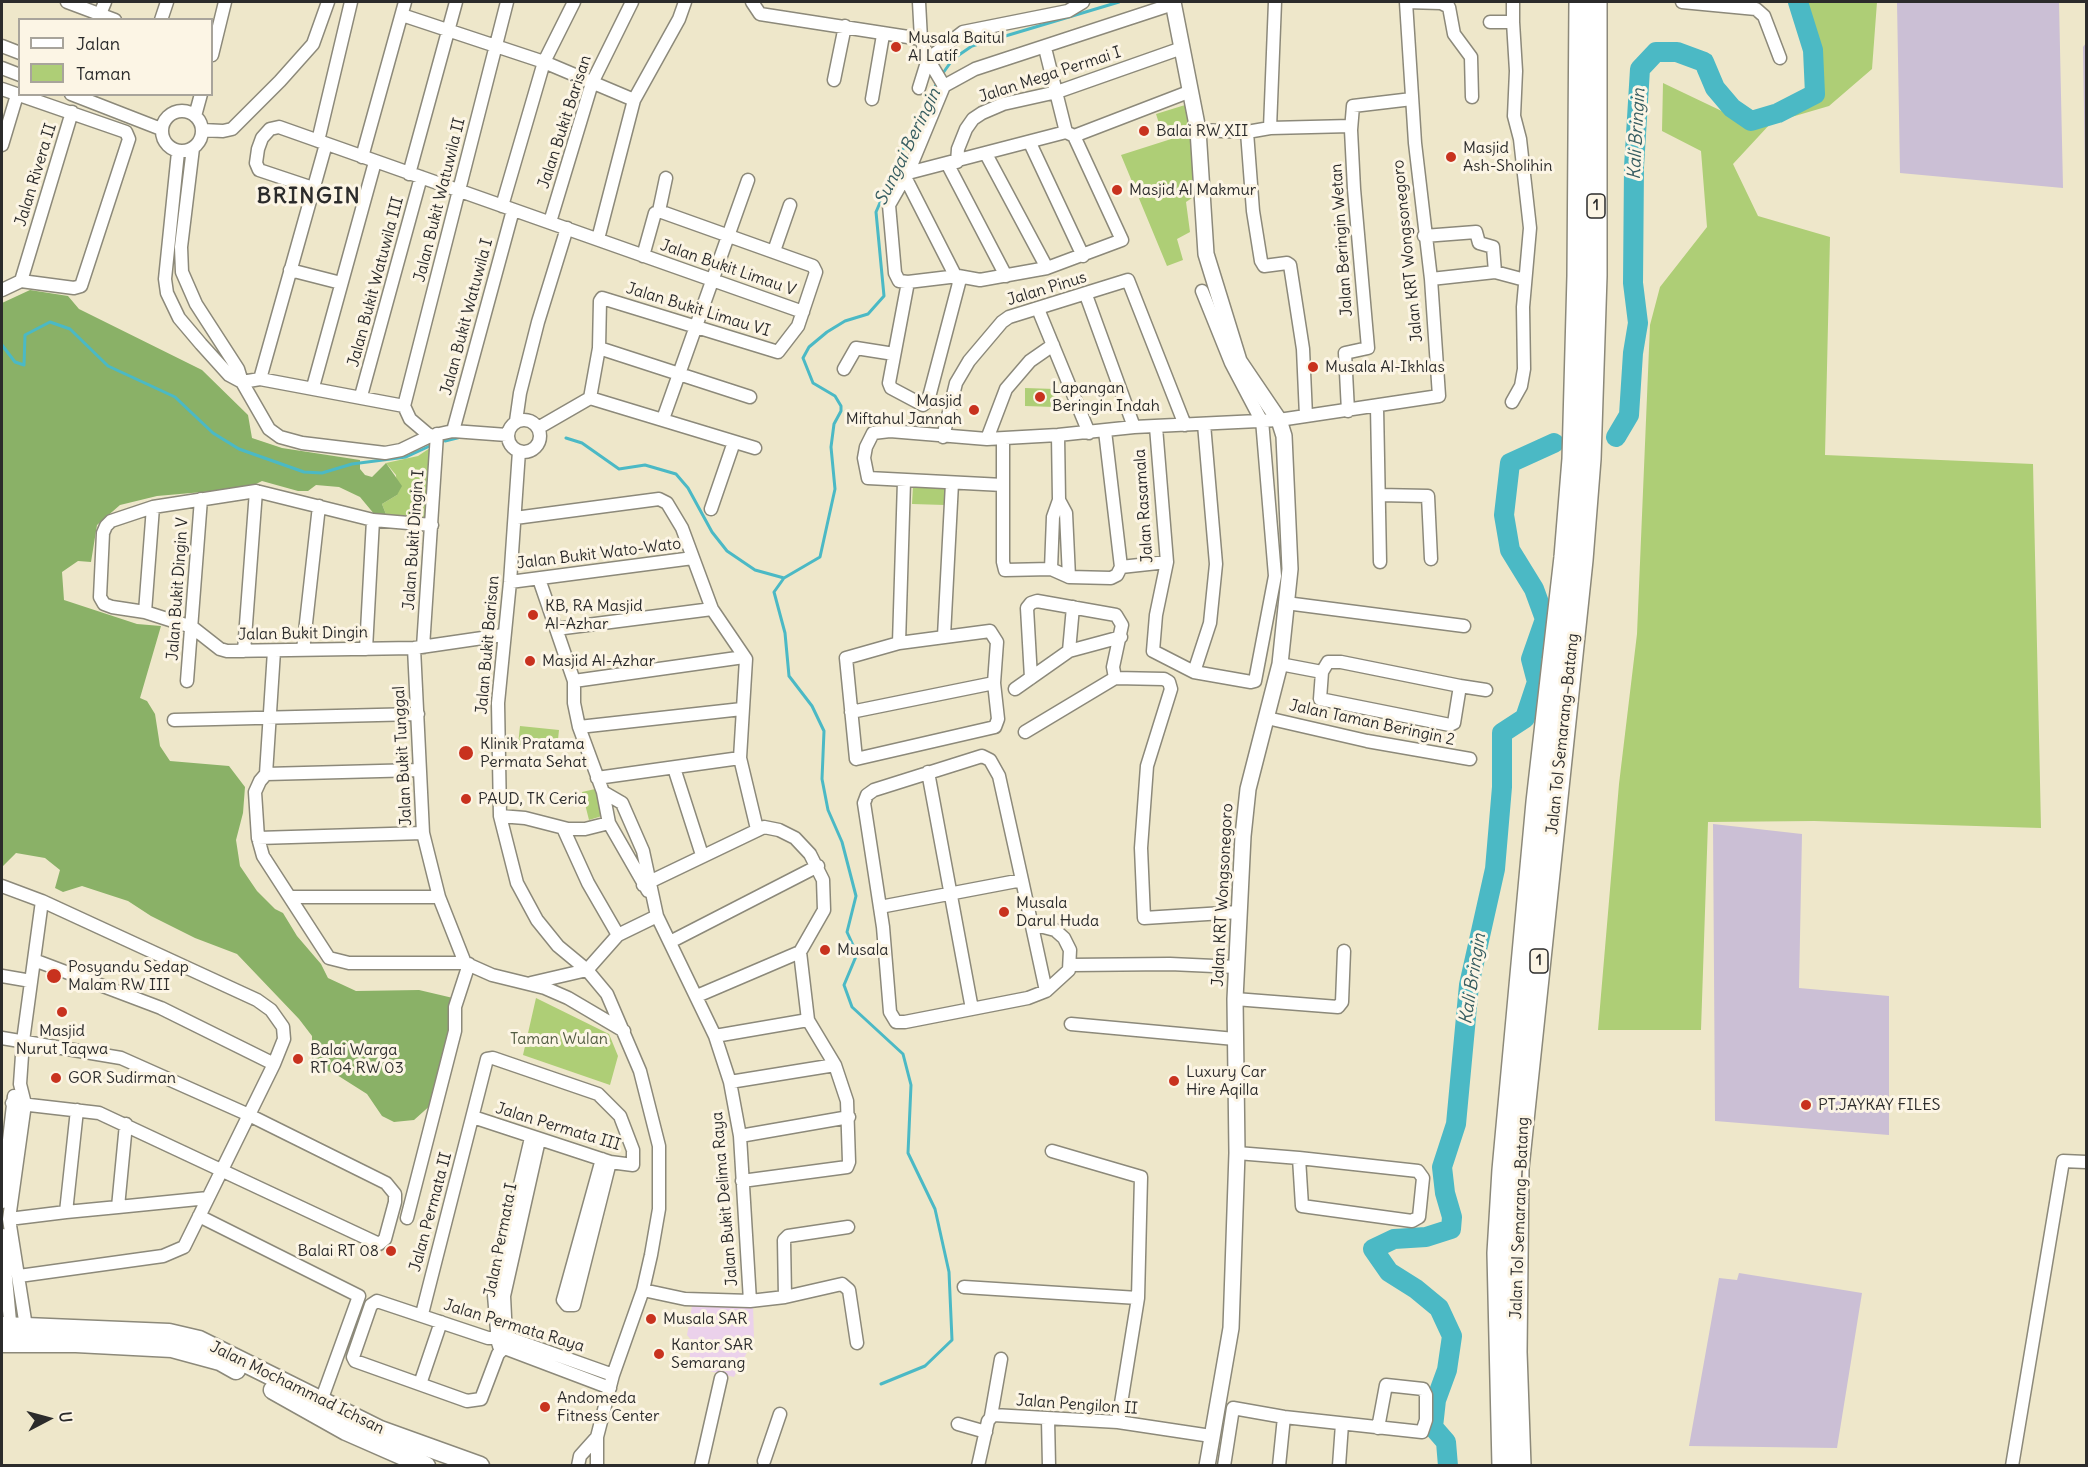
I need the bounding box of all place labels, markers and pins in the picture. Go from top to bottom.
place label: Musala Baitul Al Latif [908,28,1005,66]
marker: Musala Baitul Al Latif [889,40,903,54]
place label: Balai RW XII [1156,121,1248,141]
marker: Balai RW XII [1137,124,1151,138]
place label: Masjid Ash-Sholihin [1463,138,1552,176]
marker: Masjid Ash-Sholihin [1444,150,1458,164]
place label: Masjid Al Makmur [1129,180,1256,200]
marker: Masjid Al Makmur [1110,183,1124,197]
place label: Musala Al-Ikhlas [1325,357,1445,377]
marker: Musala Al-Ikhlas [1306,360,1320,374]
place label: Lapangan Beringin Indah [1052,378,1160,416]
marker: Lapangan Beringin Indah [1033,390,1047,404]
place label: Masjid Miftahul Jannah [846,391,962,429]
marker: Masjid Miftahul Jannah [967,403,981,417]
place label: KB, RA Masjid Al-Azhar [545,596,643,634]
marker: KB, RA Masjid Al-Azhar [526,608,540,622]
place label: Masjid Al-Azhar [542,651,655,671]
marker: Masjid Al-Azhar [523,654,537,668]
place label: Klinik Pratama Permata Sehat [480,734,587,772]
marker: Klinik Pratama Permata Sehat [457,744,475,762]
place label: PAUD, TK Ceria [478,789,587,809]
marker: PAUD, TK Ceria [459,792,473,806]
place label: Musala Darul Huda [1016,893,1099,931]
marker: Musala Darul Huda [997,905,1011,919]
place label: Musala [837,940,888,960]
marker: Musala [818,943,832,957]
place label: Posyandu Sedap Malam RW III [68,957,189,995]
marker: Posyandu Sedap Malam RW III [45,967,63,985]
marker: Masjid Nurut Taqwa [55,1005,69,1019]
place label: Masjid Nurut Taqwa [16,1021,108,1059]
place label: Balai Warga RT 04 RW 03 [310,1040,404,1078]
marker: Balai Warga RT 04 RW 03 [291,1052,305,1066]
place label: Luxury Car Hire Aqilla [1186,1062,1266,1100]
place label: GOR Sudirman [68,1068,176,1088]
marker: GOR Sudirman [49,1071,63,1085]
marker: Luxury Car Hire Aqilla [1167,1074,1181,1088]
place label: PT.JAYKAY FILES [1818,1095,1940,1115]
marker: PT.JAYKAY FILES [1799,1098,1813,1112]
place label: Balai RT 08 [298,1241,379,1261]
marker: Balai RT 08 [384,1244,398,1258]
place label: Musala SAR [663,1309,748,1329]
marker: Musala SAR [644,1312,658,1326]
place label: Kantor SAR Semarang [671,1335,753,1373]
marker: Kantor SAR Semarang [652,1347,666,1361]
place label: Andomeda Fitness Center [557,1388,660,1426]
marker: Andomeda Fitness Center [538,1400,552,1414]

